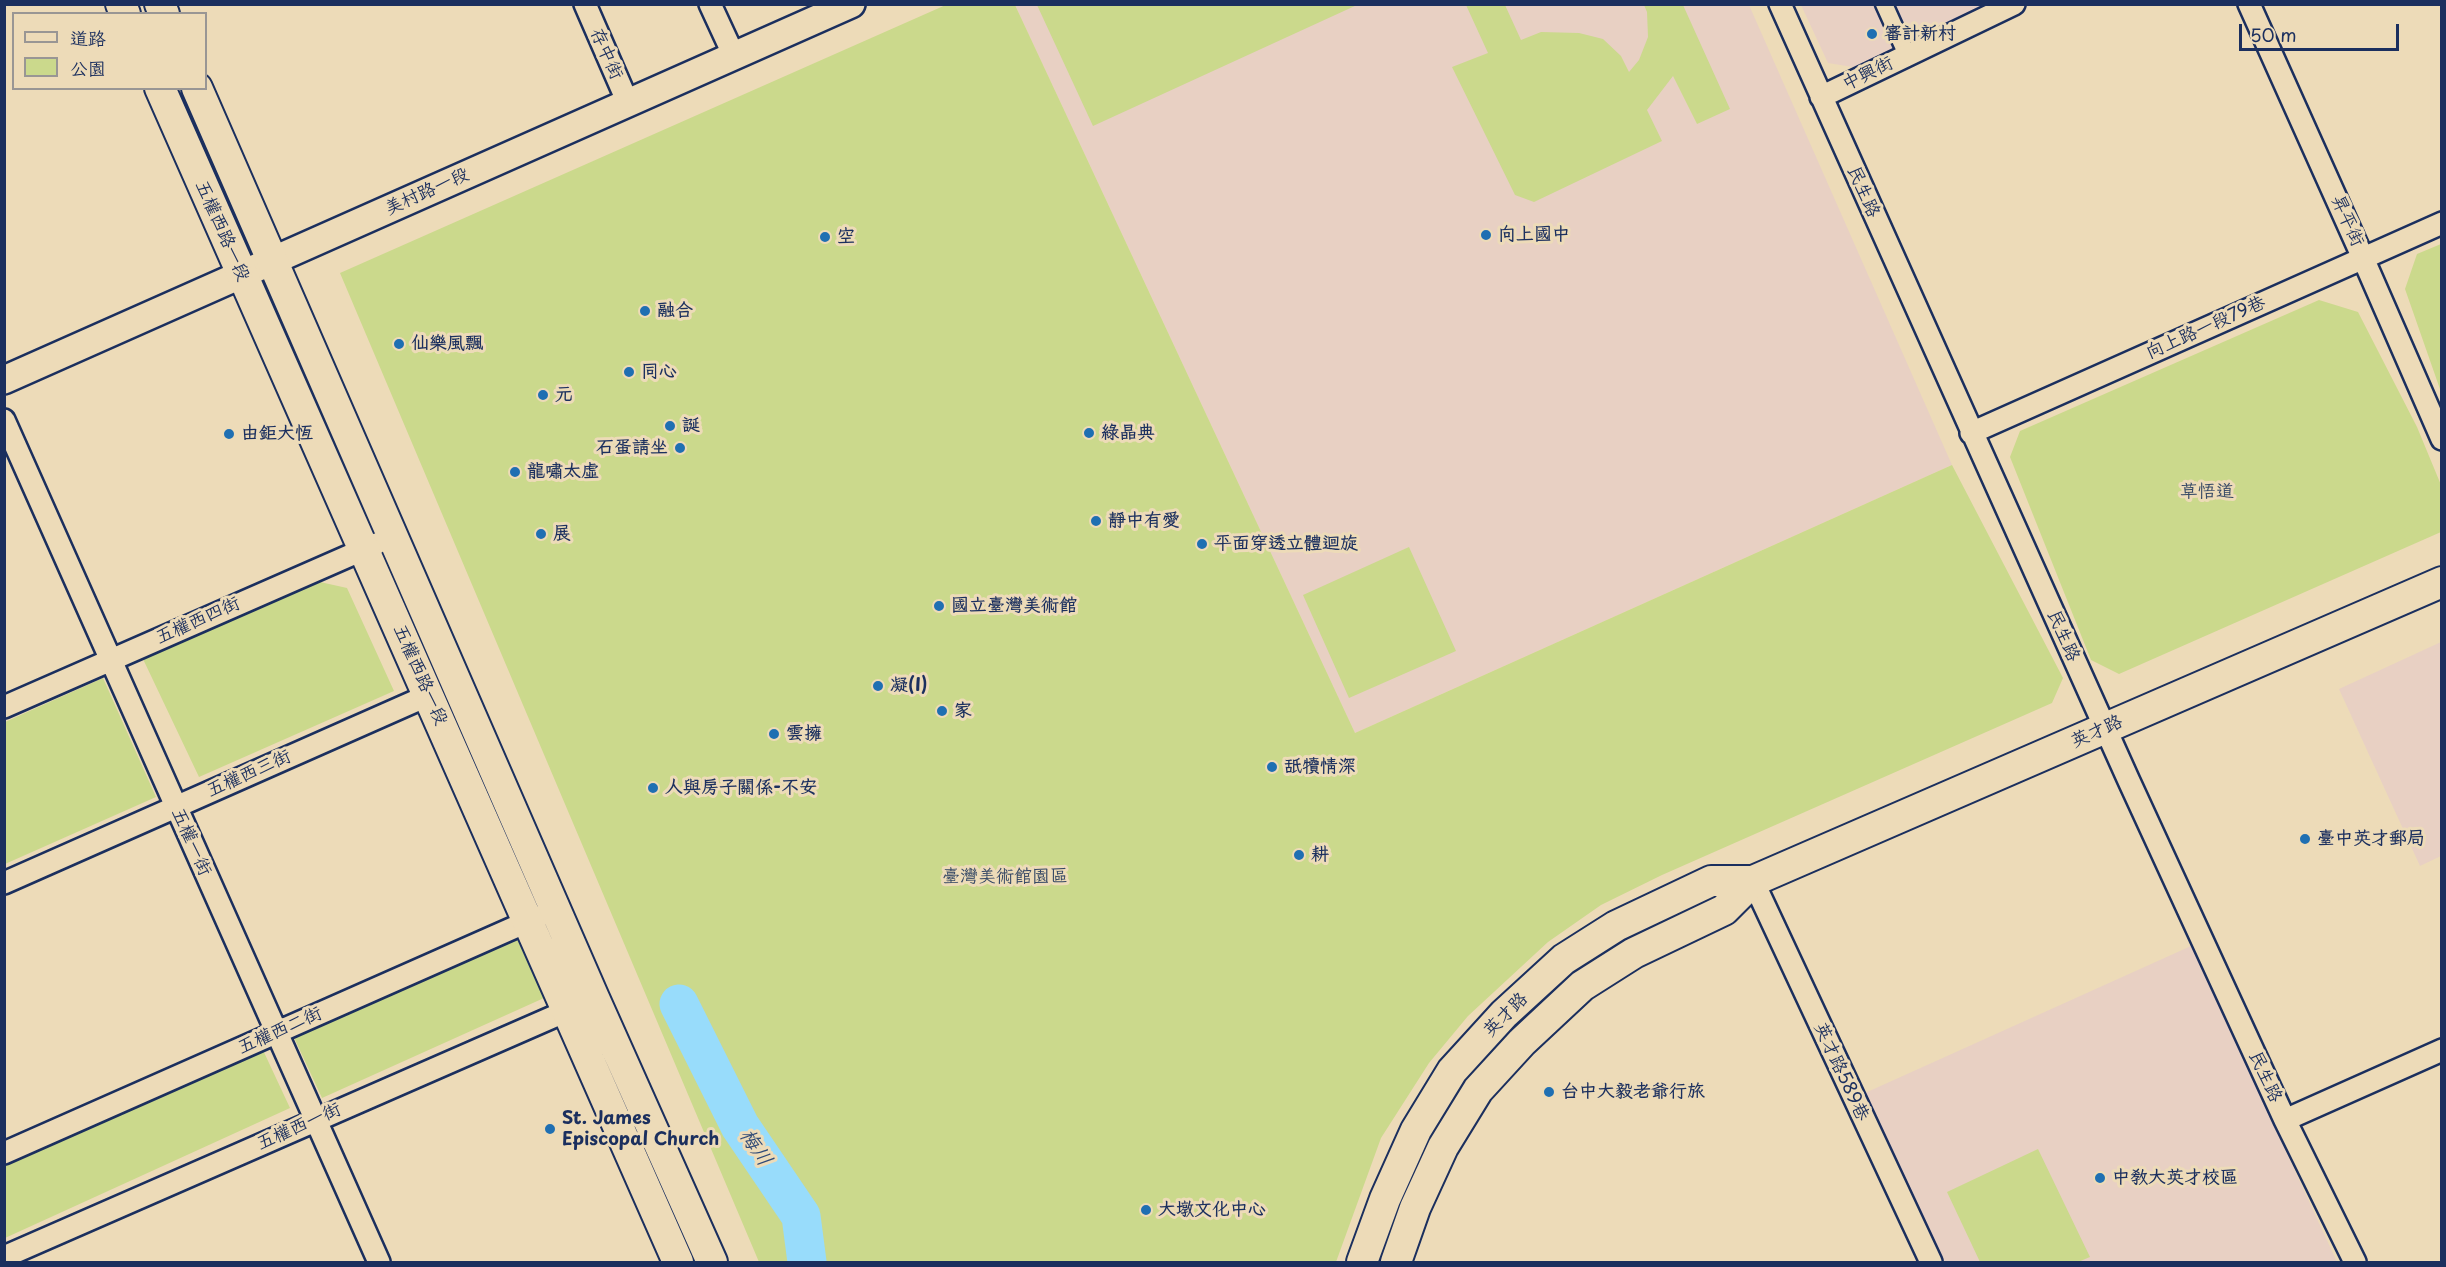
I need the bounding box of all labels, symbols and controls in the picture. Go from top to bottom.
legend [12,12,207,90]
scale bar [2242,12,2402,50]
text: 50 m [2250,21,2297,48]
place label: 審計新村 [1884,23,1956,45]
text: 道路 [70,24,106,51]
street label: 存中街 [585,25,627,83]
marker: 審計新村 [1865,27,1879,41]
street label: 中興街 [1839,52,1897,96]
text: 公園 [70,54,106,81]
street label: 民生路 [1842,163,1884,221]
street label: 美村路一段 [381,164,473,220]
street label: 五權西路一段 [190,177,254,285]
street label: 昇平街 [2326,192,2368,250]
place label: 向上國中 [1498,224,1570,246]
place label: 空 [837,226,855,248]
marker: 向上國中 [1479,228,1493,242]
marker: 空 [818,230,832,244]
street label: 向上路一段79巷 [2143,292,2269,364]
place label: 融合 [657,300,693,322]
marker: 融合 [638,304,652,318]
place label: 仙樂風飄 [411,333,483,355]
marker: 仙樂風飄 [392,337,406,351]
place label: 同心 [641,361,677,383]
marker: 同心 [622,365,636,379]
place label: 元 [555,384,573,406]
marker: 元 [536,388,550,402]
place label: 誕 [682,415,700,437]
marker: 誕 [663,419,677,433]
place label: 綠晶典 [1101,422,1155,444]
place label: 由鉅大恆 [241,423,313,445]
marker: 綠晶典 [1082,426,1096,440]
marker: 由鉅大恆 [222,427,236,441]
place label: 石蛋請坐 [596,437,668,459]
marker: 石蛋請坐 [673,441,687,455]
place label: 龍嘯太虛 [527,461,599,483]
marker: 龍嘯太虛 [508,465,522,479]
park label: 草悟道 [2180,481,2234,503]
place label: 靜中有愛 [1108,510,1180,532]
marker: 靜中有愛 [1089,514,1103,528]
place label: 展 [553,523,571,545]
marker: 展 [534,527,548,541]
place label: 平面穿透立體迴旋 [1214,533,1358,555]
marker: 平面穿透立體迴旋 [1195,537,1209,551]
street label: 五權西四街 [152,593,244,649]
place label: 國立臺灣美術館 [951,595,1077,617]
marker: 國立臺灣美術館 [932,599,946,613]
street label: 民生路 [2042,607,2084,665]
street label: 五權西路一段 [388,621,452,729]
place label: 凝(I) [890,675,928,697]
marker: 凝(I) [871,679,885,693]
place label: 家 [954,700,972,722]
marker: 家 [935,704,949,718]
street label: 英才路 [2068,711,2126,753]
place label: 雲擁 [786,723,822,745]
marker: 雲擁 [767,727,781,741]
street label: 五權西三街 [203,746,295,802]
place label: 舐犢情深 [1284,756,1356,778]
marker: 舐犢情深 [1265,760,1279,774]
place label: 人與房子關係-不安 [665,777,817,799]
marker: 人與房子關係-不安 [646,781,660,795]
street label: 五權一街 [166,805,216,879]
place label: 臺中英才郵局 [2317,828,2425,850]
marker: 臺中英才郵局 [2298,832,2312,846]
place label: 耕 [1311,844,1329,866]
marker: 耕 [1292,848,1306,862]
park label: 臺灣美術館園區 [942,866,1068,888]
street label: 英才路 [1479,988,1533,1042]
street label: 五權西二街 [234,1003,326,1059]
street label: 英才路589巷 [1809,1019,1873,1125]
street label: 民生路 [2244,1048,2286,1106]
place label: 台中大毅老爺行旅 [1561,1081,1705,1103]
marker: 台中大毅老爺行旅 [1542,1085,1556,1099]
street label: 五權西一街 [253,1099,345,1155]
place label: St. James Episcopal Church [562,1108,719,1150]
marker: St. James Episcopal Church [543,1122,557,1136]
water label: 梅川 [734,1125,776,1171]
place label: 中教大英才校區 [2112,1167,2238,1189]
marker: 中教大英才校區 [2093,1171,2107,1185]
place label: 大墩文化中心 [1158,1199,1266,1221]
marker: 大墩文化中心 [1139,1203,1153,1217]

